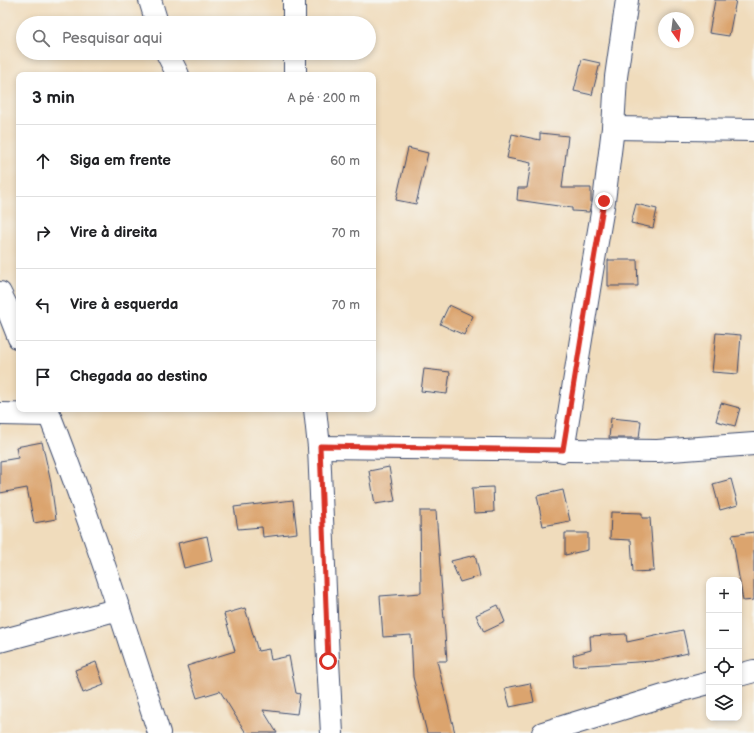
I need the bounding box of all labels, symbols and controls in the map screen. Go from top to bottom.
north arrow [658,12,694,48]
search box [16,16,376,60]
icon: search [30,27,52,49]
text: Pesquisar aqui [62,29,162,48]
text: 3 min [32,88,75,108]
text: A pé · 200 m [287,90,360,106]
icon: ahead [32,150,54,172]
text: Siga em frente [70,151,171,170]
text: 60 m [330,153,360,169]
route end [595,192,613,210]
icon: right [32,222,54,244]
text: Vire à direita [70,223,157,242]
text: 70 m [332,225,360,241]
icon: left [32,294,54,316]
text: Vire à esquerda [70,295,178,314]
text: 70 m [332,297,360,313]
icon: arrive [32,366,54,388]
text: Chegada ao destino [70,367,208,386]
map controls [706,577,742,721]
button: + [706,577,742,613]
button: − [706,613,742,649]
button: locate [706,649,742,685]
route start [319,652,337,670]
button: layers [706,685,742,721]

